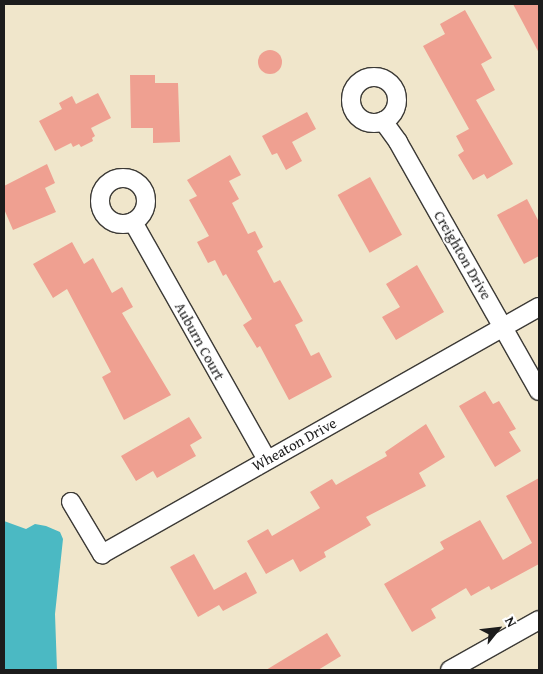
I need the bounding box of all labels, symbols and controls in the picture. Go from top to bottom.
street label: Creighton Drive [430,207,496,303]
street label: Auburn Court [171,299,229,383]
street label: Wheaton Drive [249,413,339,475]
north arrow [473,604,523,654]
text: N [500,613,522,631]

